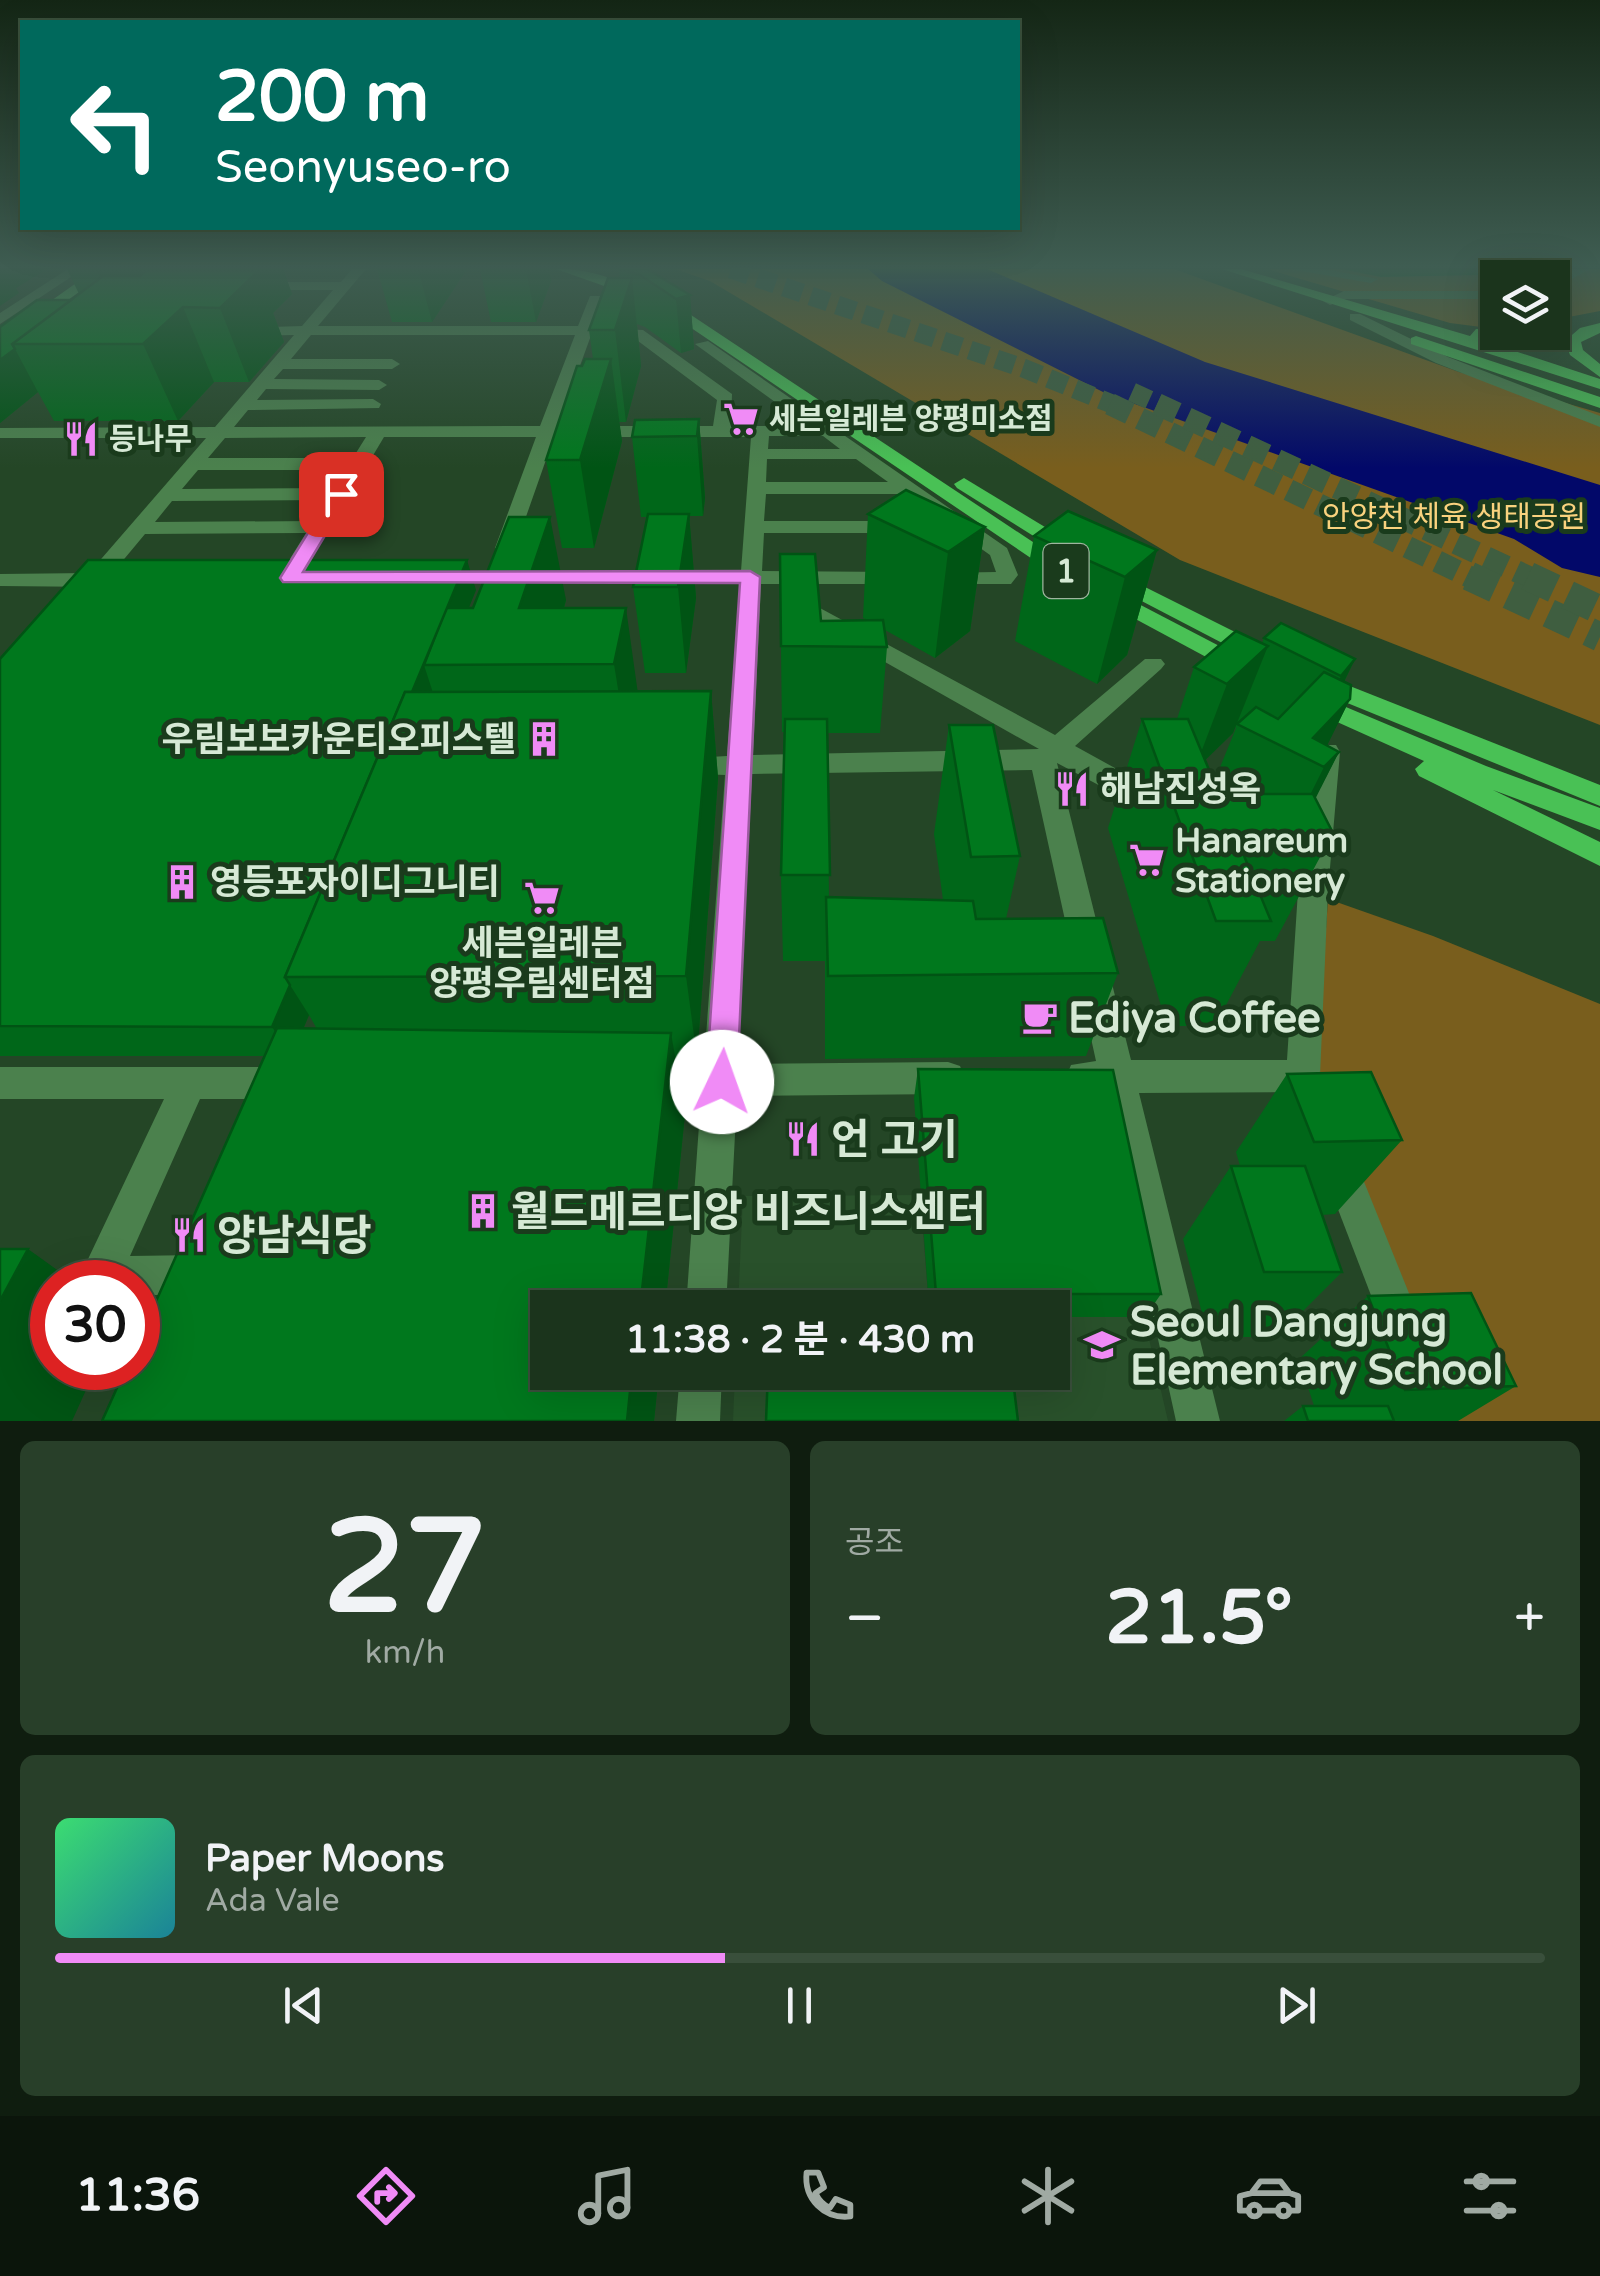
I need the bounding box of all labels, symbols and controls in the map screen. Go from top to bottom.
text: 200 m [215,56,429,140]
icon: left [50,60,180,190]
text: Seonyuseo-ro [215,141,511,195]
map controls [1480,260,1570,350]
button: layers [1480,260,1570,350]
supermarket icon: 세븐일레븐 양평미소점 [722,400,760,438]
place label: 세븐일레븐 양평미소점 [769,401,1053,438]
restaurant icon: 등나무 [62,420,100,458]
place label: 등나무 [109,421,192,458]
pin [299,452,384,537]
icon: arrive [314,467,369,522]
park label: 안양천 체육 생태공원 [1322,499,1586,536]
road number: 1 [1044,544,1088,598]
place label: 우림보보카운티오피스텔 [162,719,516,761]
building icon: 우림보보카운티오피스텔 [525,720,563,758]
place label: 해남진성옥 [1100,769,1261,811]
restaurant icon: 해남진성옥 [1053,770,1091,808]
place label: Hanareum Stationery [1175,820,1348,902]
supermarket icon: Hanareum Stationery [1128,841,1166,879]
place label: 영등포자이디그니티 [210,862,500,904]
building icon: 영등포자이디그니티 [163,863,201,901]
supermarket icon: 세븐일레븐 양평우림센터점 [523,879,561,917]
place label: 세븐일레븐 양평우림센터점 [429,923,655,1005]
place label: Ediya Coffee [1068,993,1321,1044]
cafe icon: Ediya Coffee [1021,998,1059,1036]
position arrow [670,1030,774,1134]
place label: 언 고기 [831,1115,958,1166]
restaurant icon: 언 고기 [784,1120,822,1158]
place label: 월드메르디앙 비즈니스센터 [511,1187,986,1238]
building icon: 월드메르디앙 비즈니스센터 [464,1192,502,1230]
place label: 양남식당 [217,1211,372,1262]
restaurant icon: 양남식당 [170,1216,208,1254]
speed limit sign: 30 [30,1260,160,1390]
place label: Seoul Dangjung Elementary School [1130,1297,1503,1396]
text: 11:38 · 2 분 · 430 m [625,1317,975,1363]
school or university icon: Seoul Dangjung Elementary School [1083,1326,1121,1364]
text: 27 [323,1491,487,1647]
text: 공조 [845,1524,904,1562]
text: 21.5° [1105,1573,1293,1663]
text: − [845,1586,884,1652]
text: + [1514,1586,1545,1652]
text: km/h [365,1634,445,1672]
text: Paper Moons [205,1836,445,1882]
text: Ada Vale [205,1882,340,1920]
icon: previous [276,1978,331,2033]
icon: pause [772,1978,827,2033]
icon: next [1269,1978,1324,2033]
icon: directions [351,2161,421,2231]
icon: music [572,2161,642,2231]
icon: phone [792,2161,862,2231]
icon: climate [1013,2161,1083,2231]
icon: car [1234,2161,1304,2231]
icon: filters [1455,2161,1525,2231]
text: 11:36 [75,2169,200,2223]

